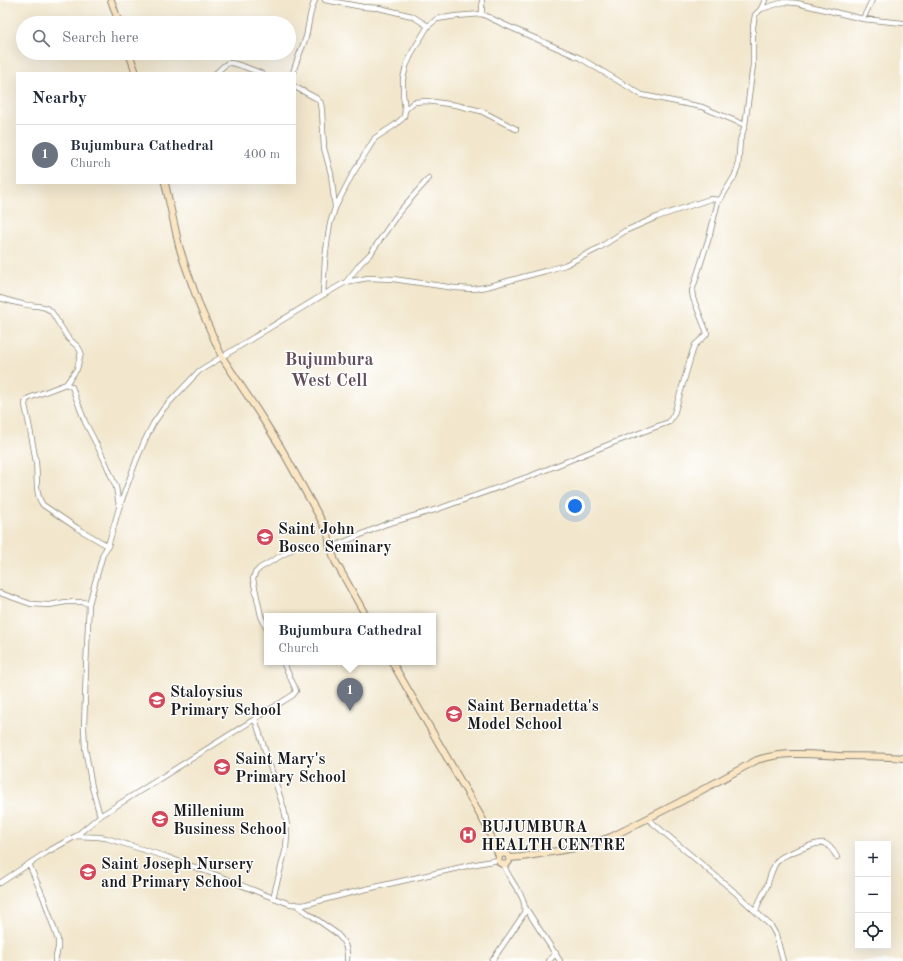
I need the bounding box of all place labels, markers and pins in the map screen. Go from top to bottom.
place label: Saint John Bosco Seminary [278,522,392,556]
school or university icon: Saint John Bosco Seminary [255,527,275,547]
pin: 1 [337,678,363,711]
place label: Staloysius Primary School [170,685,281,719]
school or university icon: Staloysius Primary School [147,690,167,710]
place label: Saint Bernadetta's Model School [467,699,599,733]
school or university icon: Saint Bernadetta's Model School [444,704,464,724]
place label: Saint Mary's Primary School [235,752,346,786]
school or university icon: Saint Mary's Primary School [212,757,232,777]
place label: Millenium Business School [173,804,287,838]
school or university icon: Millenium Business School [150,809,170,829]
place label: BUJUMBURA HEALTH CENTRE [481,820,625,854]
hospital icon: BUJUMBURA HEALTH CENTRE [458,825,478,845]
place label: Saint Joseph Nursery and Primary School [101,857,254,891]
school or university icon: Saint Joseph Nursery and Primary School [78,862,98,882]

